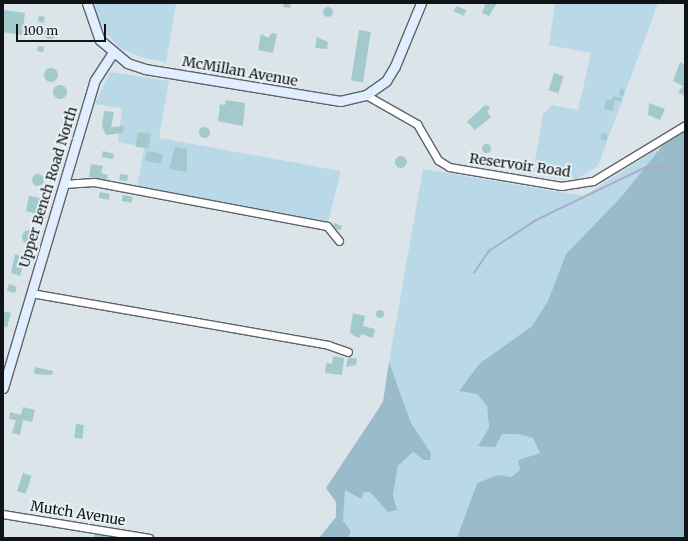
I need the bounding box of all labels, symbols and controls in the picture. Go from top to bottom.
scale bar [18,16,108,42]
text: 100 m [23,23,58,38]
street label: McMillan Avenue [181,53,299,89]
street label: Upper Bench Road North [15,104,81,270]
street label: Reservoir Road [468,150,572,180]
street label: Mutch Avenue [29,497,127,529]

